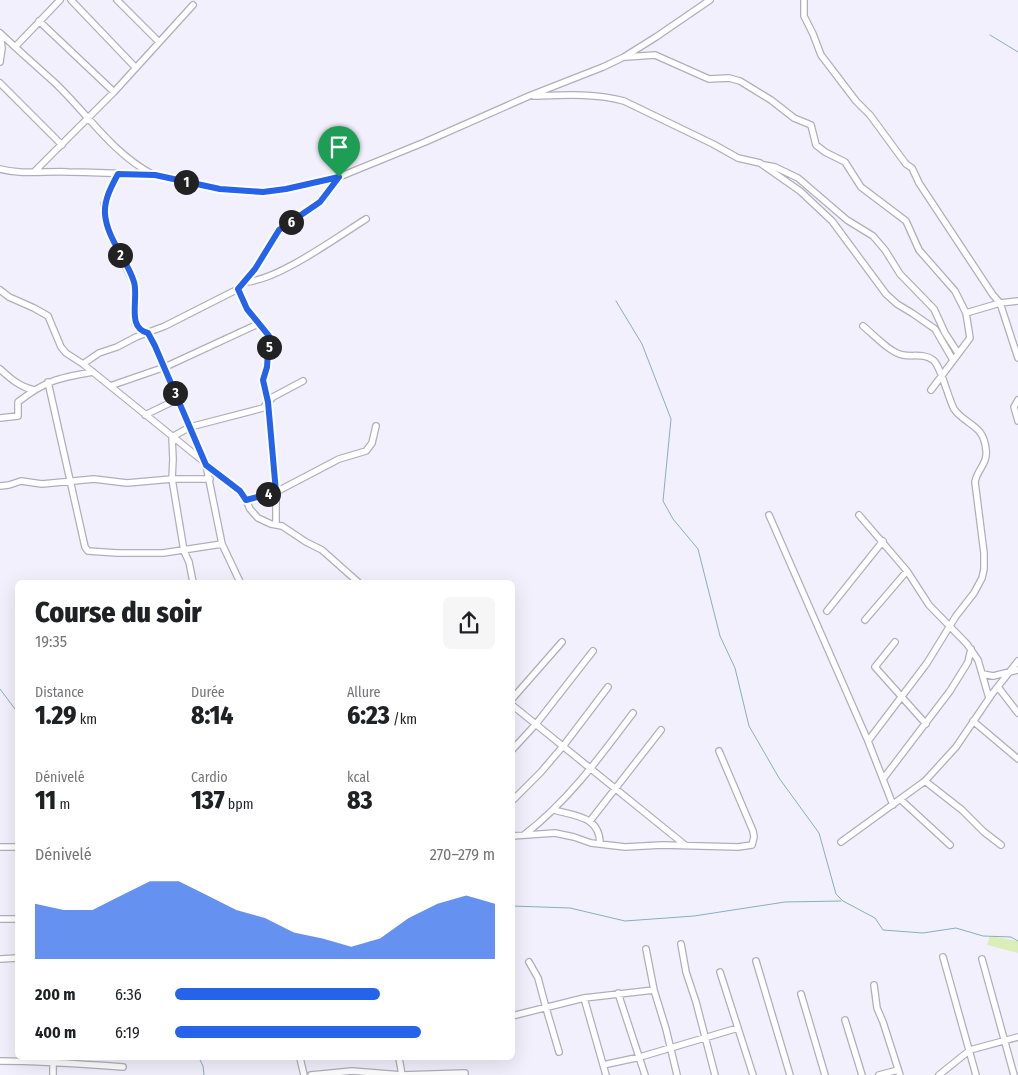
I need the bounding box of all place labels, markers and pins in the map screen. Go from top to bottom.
pin [318,126,360,177]
pin: 1 [174,170,198,194]
pin: 6 [278,210,304,234]
pin: 2 [108,242,132,268]
pin: 5 [256,334,282,360]
pin: 3 [162,380,188,406]
pin: 4 [256,482,280,506]

